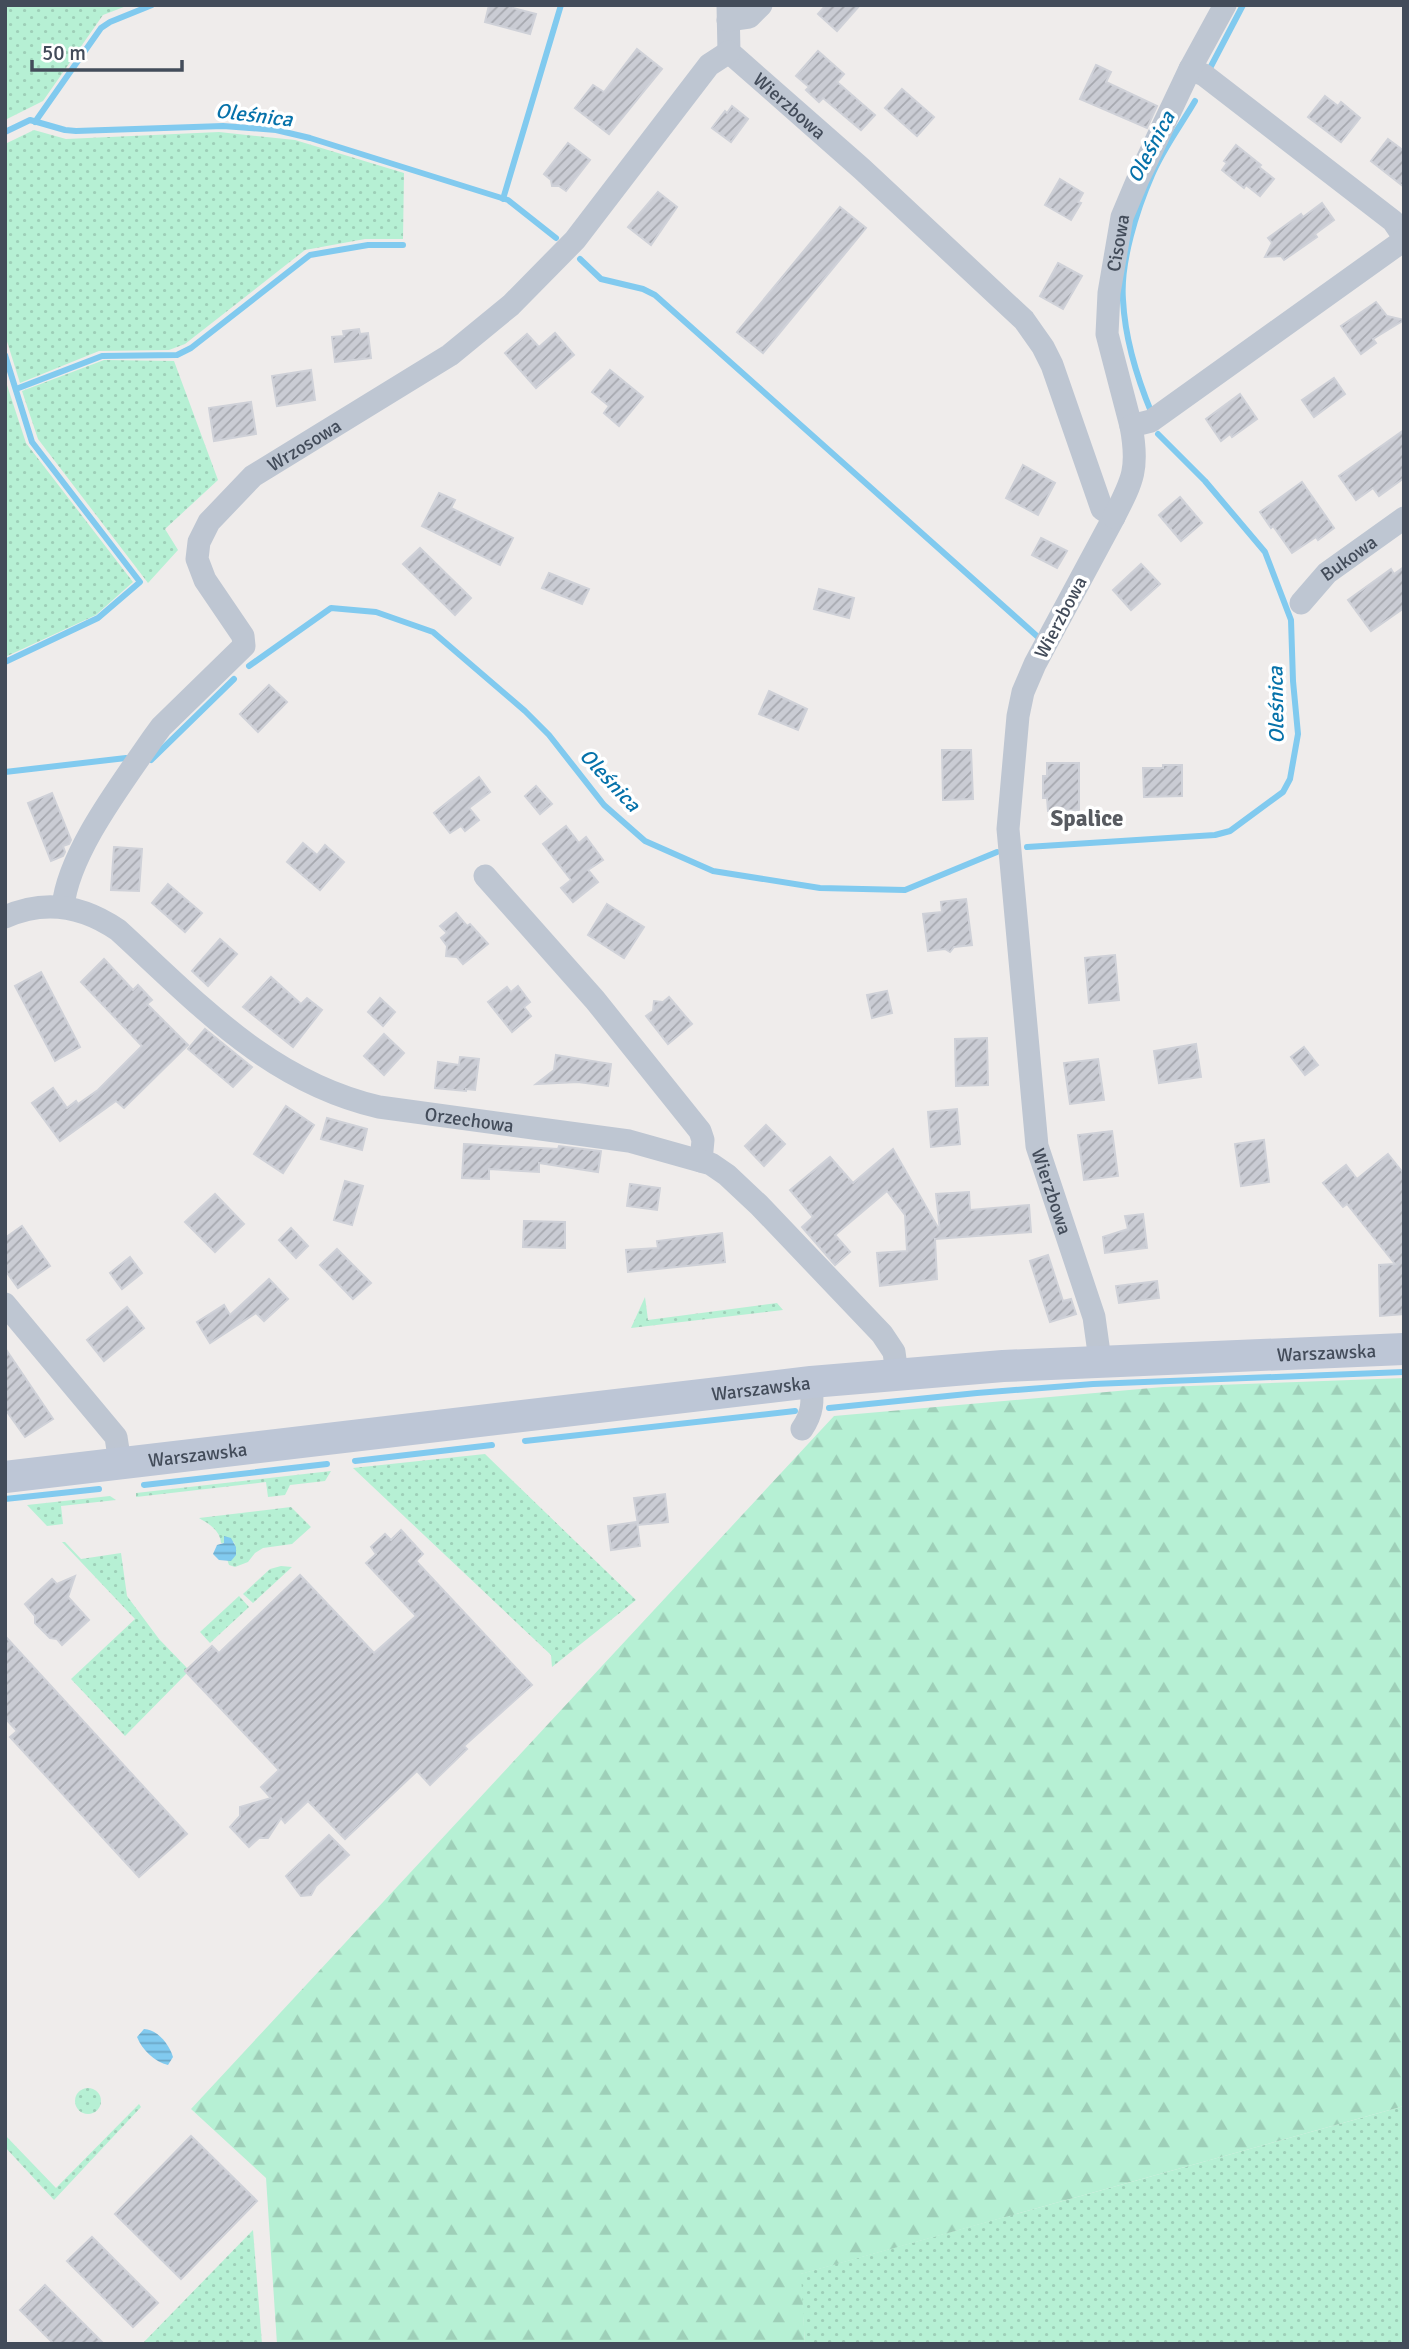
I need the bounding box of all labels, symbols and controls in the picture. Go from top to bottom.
scale bar [32,28,182,72]
text: 50 m [42,40,86,66]
street label: Wierzbowa [748,68,831,145]
water label: Oleśnica [214,97,295,133]
water label: Oleśnica [1121,106,1181,187]
street label: Cisowa [1102,212,1135,274]
street label: Wrzosowa [263,414,346,477]
street label: Bukowa [1316,530,1382,587]
street label: Wierzbowa [1029,572,1092,663]
water label: Oleśnica [1262,665,1290,744]
water label: Oleśnica [574,743,647,818]
district label: Spalice [1051,804,1123,833]
street label: Orzechowa [423,1102,515,1138]
street label: Wierzbowa [1026,1145,1077,1238]
street label: Warszawska [1276,1339,1377,1367]
street label: Warszawska [710,1371,812,1407]
street label: Warszawska [147,1438,249,1473]

